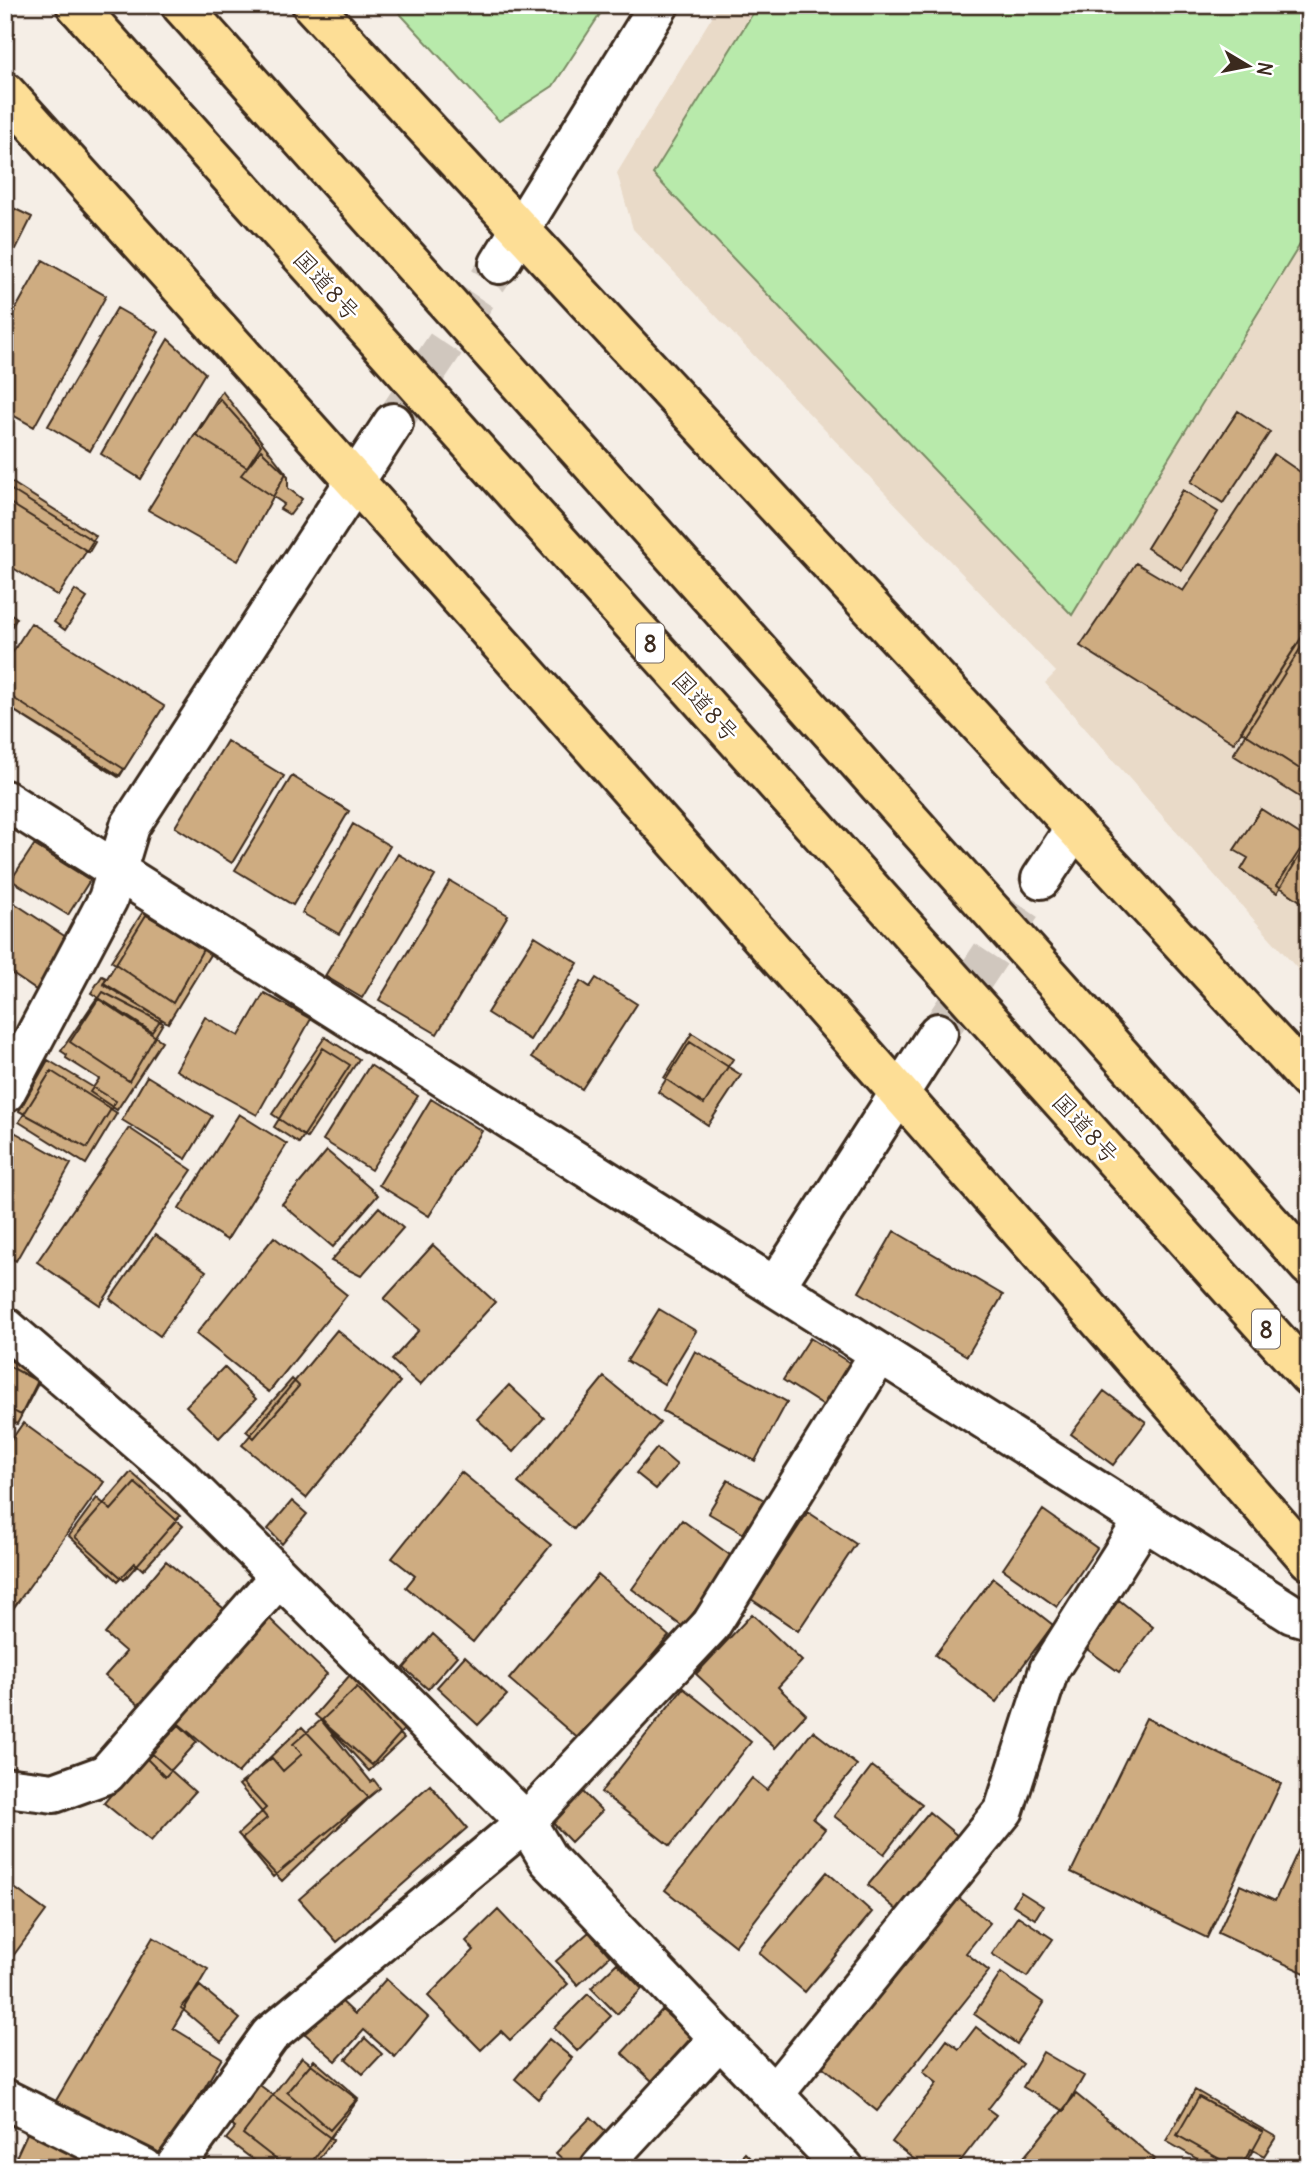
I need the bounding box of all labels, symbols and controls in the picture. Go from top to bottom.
north arrow [1212,32,1282,102]
text: N [1252,60,1278,78]
street label: 国道8号 [287,243,367,327]
road number: 8 [636,624,664,663]
street label: 国道8号 [666,664,746,748]
street label: 国道8号 [1046,1086,1126,1170]
road number: 8 [1252,1310,1280,1348]

